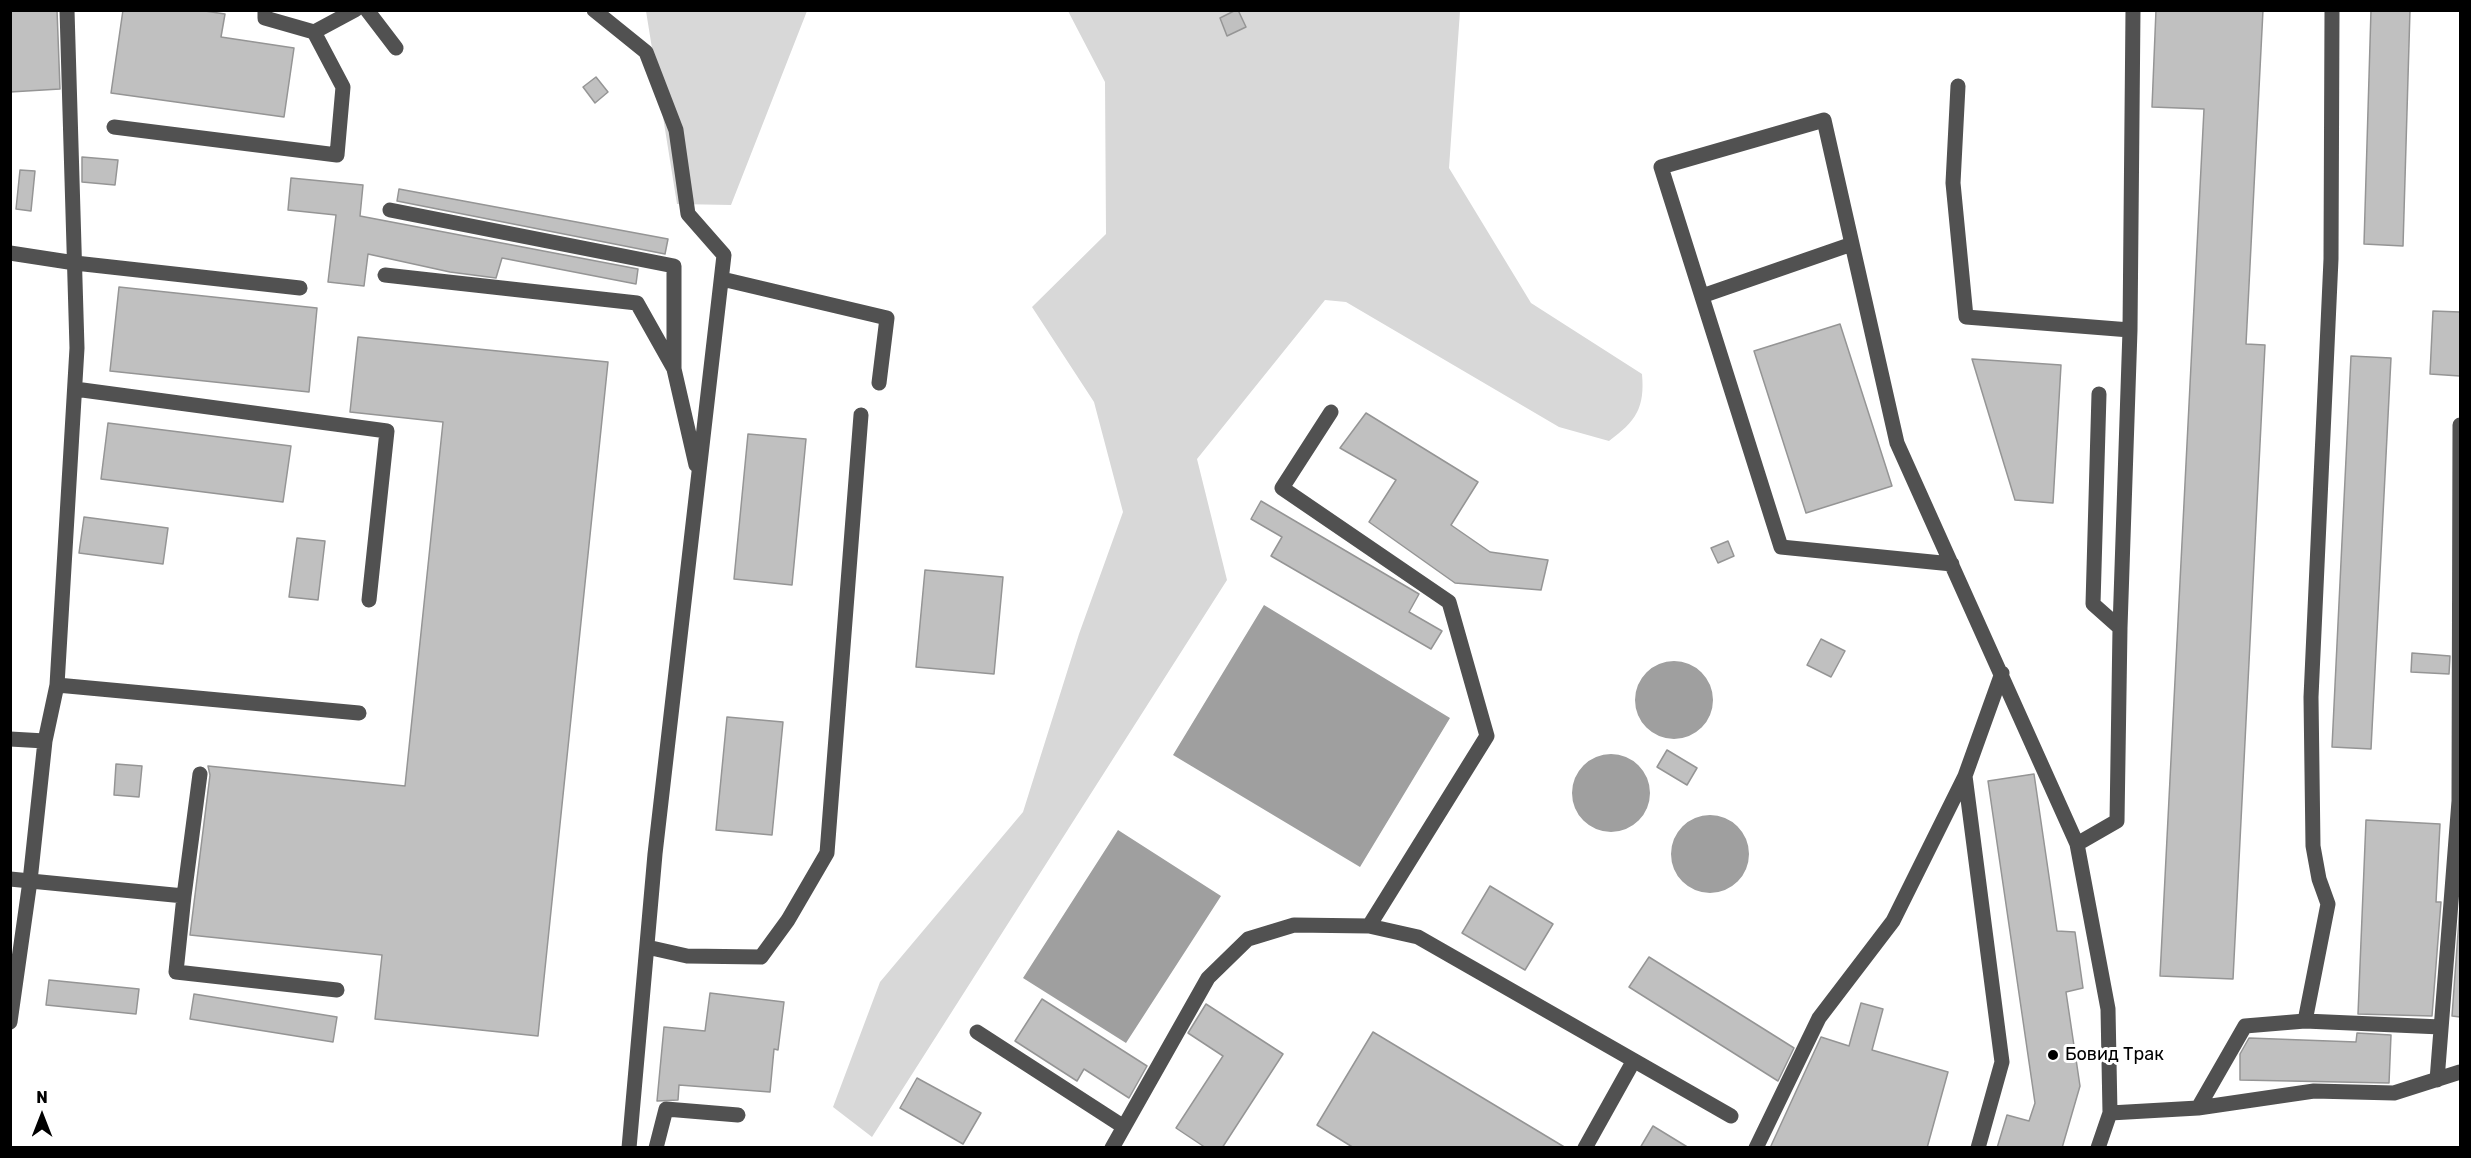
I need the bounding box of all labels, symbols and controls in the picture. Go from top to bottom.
place label: Бовид Трак [2065,1044,2164,1066]
marker: Бовид Трак [2046,1048,2060,1062]
north arrow [12,1086,72,1146]
text: N [36,1088,48,1107]

